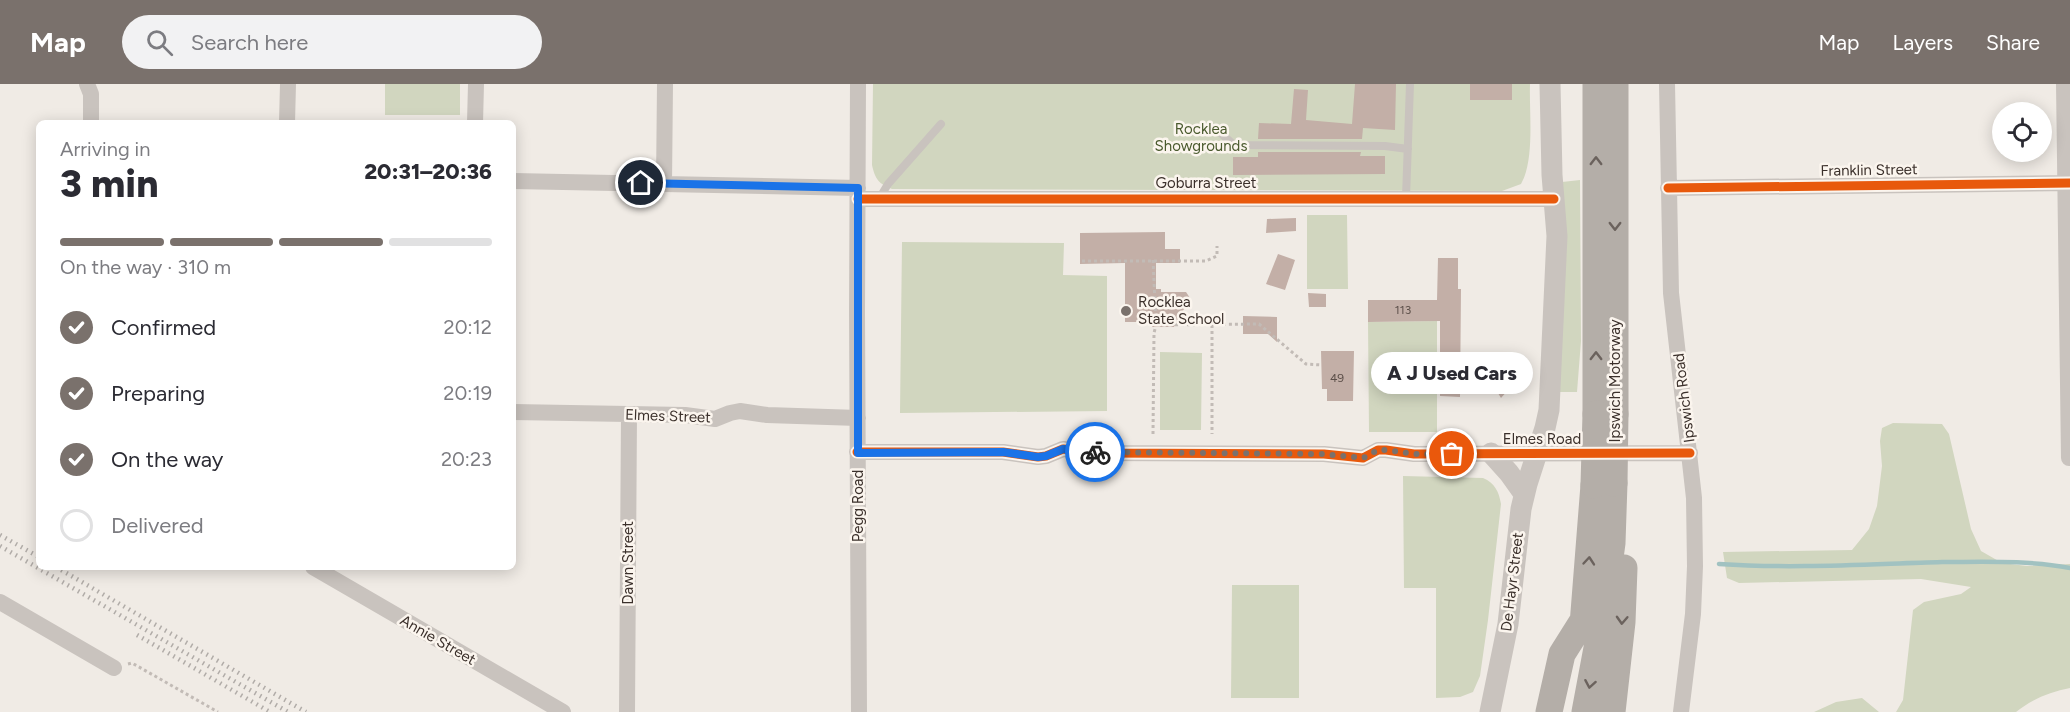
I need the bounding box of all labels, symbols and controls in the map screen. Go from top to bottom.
search box [122,15,542,69]
text: Map [30,25,86,59]
icon: search [143,26,176,59]
text: Search here [191,29,308,56]
text: Map [1819,30,1859,55]
text: Layers [1892,30,1953,55]
text: Share [1986,30,2040,55]
map controls [1992,102,2052,162]
button: locate [1992,102,2052,162]
park label: Rocklea Showgrounds [1155,120,1247,155]
text: Arriving in [60,137,150,161]
one-way arrow [1590,156,1602,165]
pin [615,157,666,208]
text: 20:31–20:36 [364,158,492,185]
text: 3 min [60,160,158,207]
street label: Franklin Street [1820,160,1918,180]
icon: home [624,166,657,199]
street label: Goburra Street [1156,174,1257,192]
one-way arrow [1609,222,1621,231]
text: On the way · 310 m [60,255,231,279]
place label: Rocklea State School [1138,293,1224,328]
house number: 113 [1395,303,1411,317]
marker: Rocklea State School [1119,304,1133,318]
icon: check [60,311,93,344]
text: Confirmed [111,314,216,341]
text: 20:12 [444,315,492,339]
street label: Ipswich Motorway [1606,319,1624,443]
one-way arrow [1590,351,1602,360]
callout: A J Used Cars [1371,352,1533,394]
street label: Ipswich Road [1670,352,1698,444]
text: A J Used Cars [1387,361,1517,385]
house number: 49 [1330,371,1344,385]
icon: check [60,377,93,410]
text: Preparing [111,380,205,407]
text: 20:19 [443,381,492,405]
street label: Elmes Street [625,406,712,427]
courier [1065,422,1125,482]
pin [1426,428,1477,479]
street label: Elmes Road [1503,430,1581,448]
icon: bike [1079,436,1112,469]
icon: bag [1435,437,1468,470]
icon: check [60,443,93,476]
text: On the way [111,446,223,473]
text: 20:23 [441,447,492,471]
street label: Pegg Road [849,470,867,542]
text: Delivered [111,512,204,539]
street label: Dawn Street [619,521,637,605]
street label: De Hayr Street [1497,531,1527,633]
one-way arrow [1582,556,1595,565]
street label: Annie Street [397,611,479,669]
one-way arrow [1615,615,1628,624]
one-way arrow [1584,679,1597,689]

